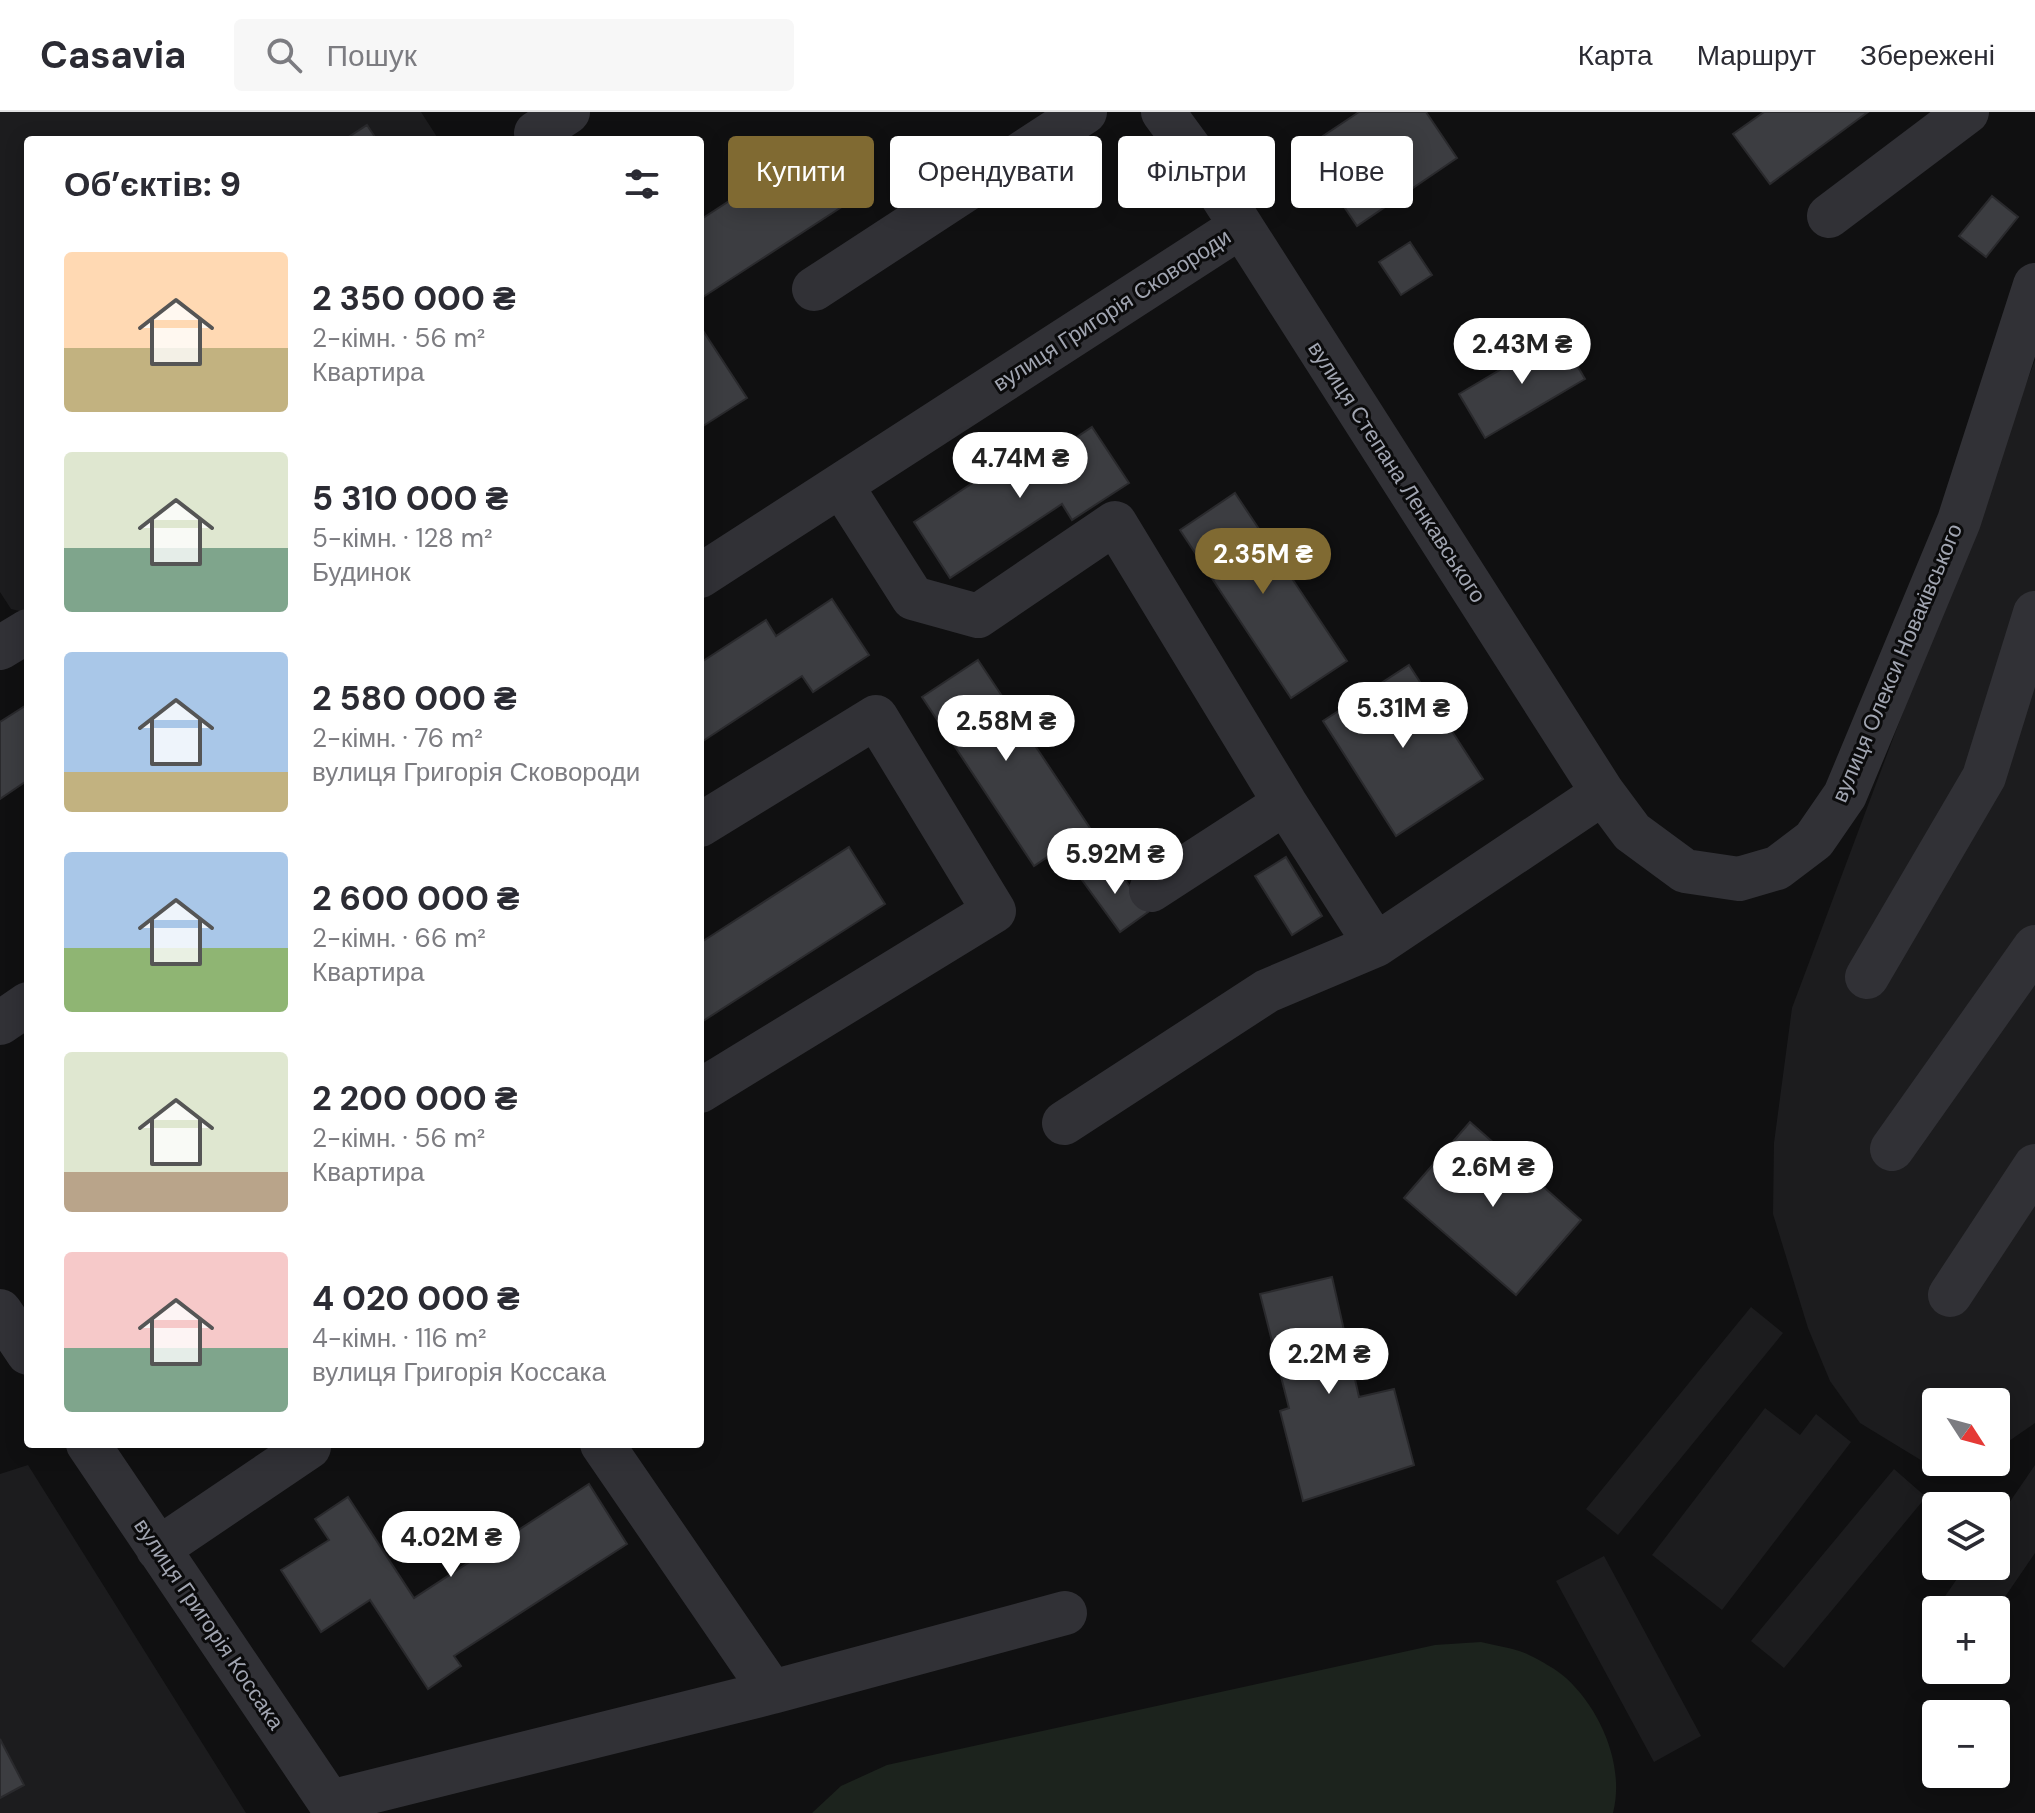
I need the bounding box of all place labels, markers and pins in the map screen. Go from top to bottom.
pin: 2.43M ₴ [1448,318,1596,386]
pin: 4.74M ₴ [946,432,1094,500]
pin: 2.35M ₴ [1189,528,1337,596]
pin: 5.31M ₴ [1329,682,1477,750]
pin: 2.58M ₴ [932,695,1080,763]
pin: 5.92M ₴ [1041,828,1189,896]
pin: 2.6M ₴ [1428,1141,1558,1209]
pin: 2.2M ₴ [1264,1328,1394,1396]
pin: 4.02M ₴ [377,1511,525,1579]

